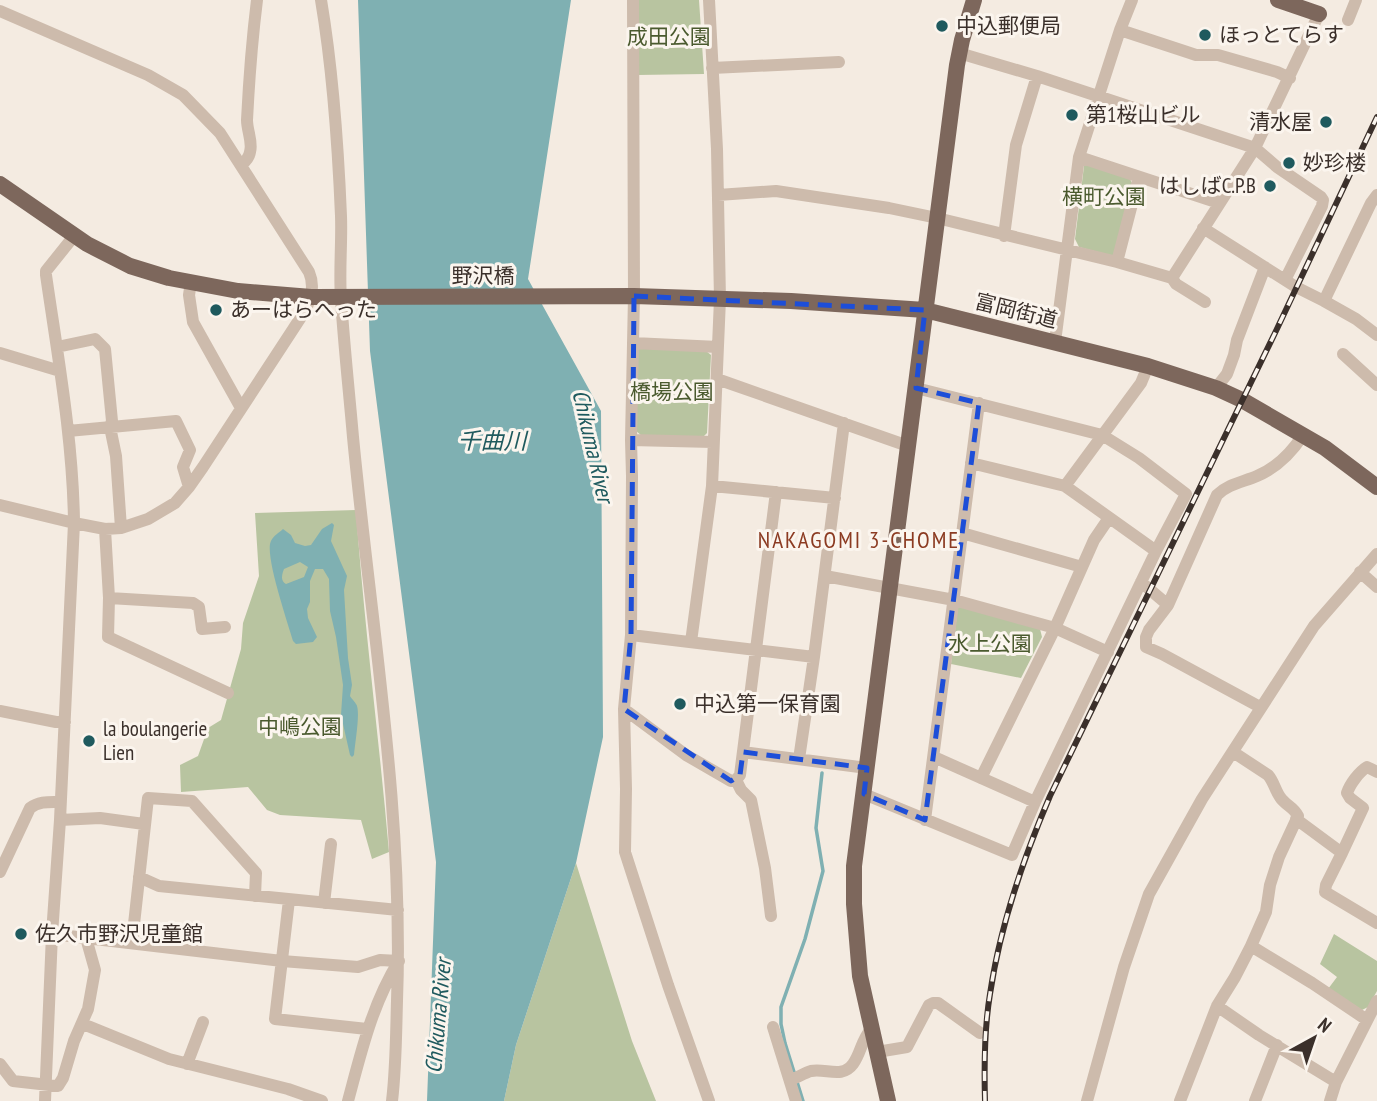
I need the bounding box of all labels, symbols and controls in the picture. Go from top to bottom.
place label: 中込郵便局 [956,12,1061,39]
marker: 中込郵便局 [934,18,950,34]
place label: ほっとてらす [1219,21,1344,48]
park label: 成田公園 [627,23,711,50]
marker: ほっとてらす [1197,27,1213,43]
place label: 第1桜山ビル [1086,101,1200,128]
marker: 第1桜山ビル [1064,107,1080,123]
place label: 清水屋 [1249,108,1312,135]
marker: 清水屋 [1318,114,1334,130]
place label: 妙珍楼 [1303,149,1366,176]
marker: 妙珍楼 [1281,155,1297,171]
place label: はしばC.P.B [1159,172,1256,199]
marker: はしばC.P.B [1262,178,1278,194]
park label: 横町公園 [1062,183,1146,210]
street label: 野沢橋 [452,262,515,289]
street label: 富岡街道 [972,287,1060,334]
place label: あーはらへった [230,296,377,323]
marker: あーはらへった [208,302,224,318]
park label: 橋場公園 [630,378,714,405]
water label: Chikuma River [566,387,621,508]
water label: 千曲川 [458,426,530,455]
district label: NAKAGOMI 3-CHOME [758,525,960,554]
park label: 水上公園 [948,630,1032,657]
place label: 中込第一保育園 [694,690,841,717]
marker: 中込第一保育園 [672,696,688,712]
park label: 中嶋公園 [258,713,342,740]
place label: la boulangerie Lien [103,715,207,766]
marker: la boulangerie Lien [81,733,97,749]
place label: 佐久市野沢児童館 [35,920,203,947]
marker: 佐久市野沢児童館 [13,926,29,942]
water label: Chikuma River [418,954,457,1074]
north arrow [1279,1003,1349,1073]
text: N [1313,1012,1337,1037]

